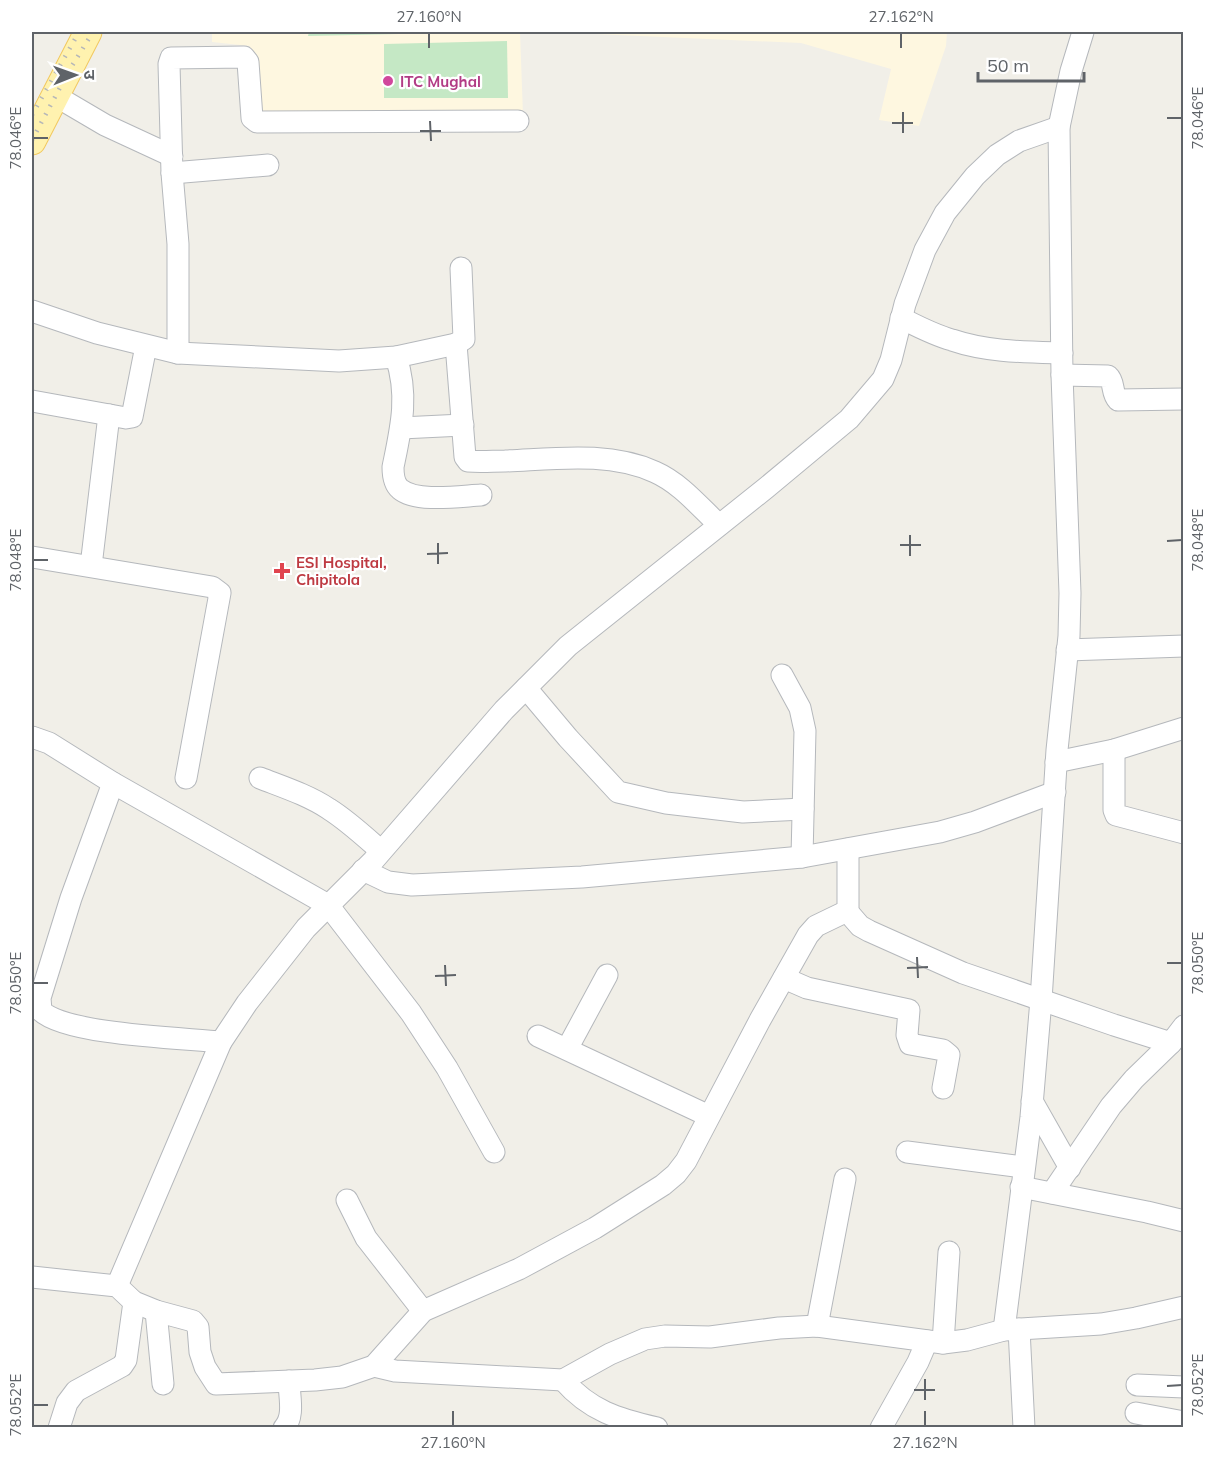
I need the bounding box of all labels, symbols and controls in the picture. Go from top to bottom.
text: 27.160°N [396,7,462,26]
text: 27.162°N [868,7,934,26]
north arrow [45,45,105,105]
scale bar [978,45,1084,83]
text: 50 m [987,54,1029,77]
text: उ [80,70,100,80]
place label: ITC Mughal [400,72,481,91]
marker: ITC Mughal [381,74,395,88]
text: 78.046°E [1188,86,1207,149]
text: 78.046°E [6,106,25,169]
text: 78.048°E [1188,508,1207,571]
text: 78.048°E [6,528,25,591]
place label: ESI Hospital, Chipitola [296,553,387,589]
marker: ESI Hospital, Chipitola [273,562,291,580]
text: 78.050°E [1188,931,1207,994]
text: 78.050°E [6,951,25,1014]
text: 78.052°E [1188,1353,1207,1416]
text: 78.052°E [6,1373,25,1436]
text: 27.160°N [420,1433,486,1452]
text: 27.162°N [892,1433,958,1452]

